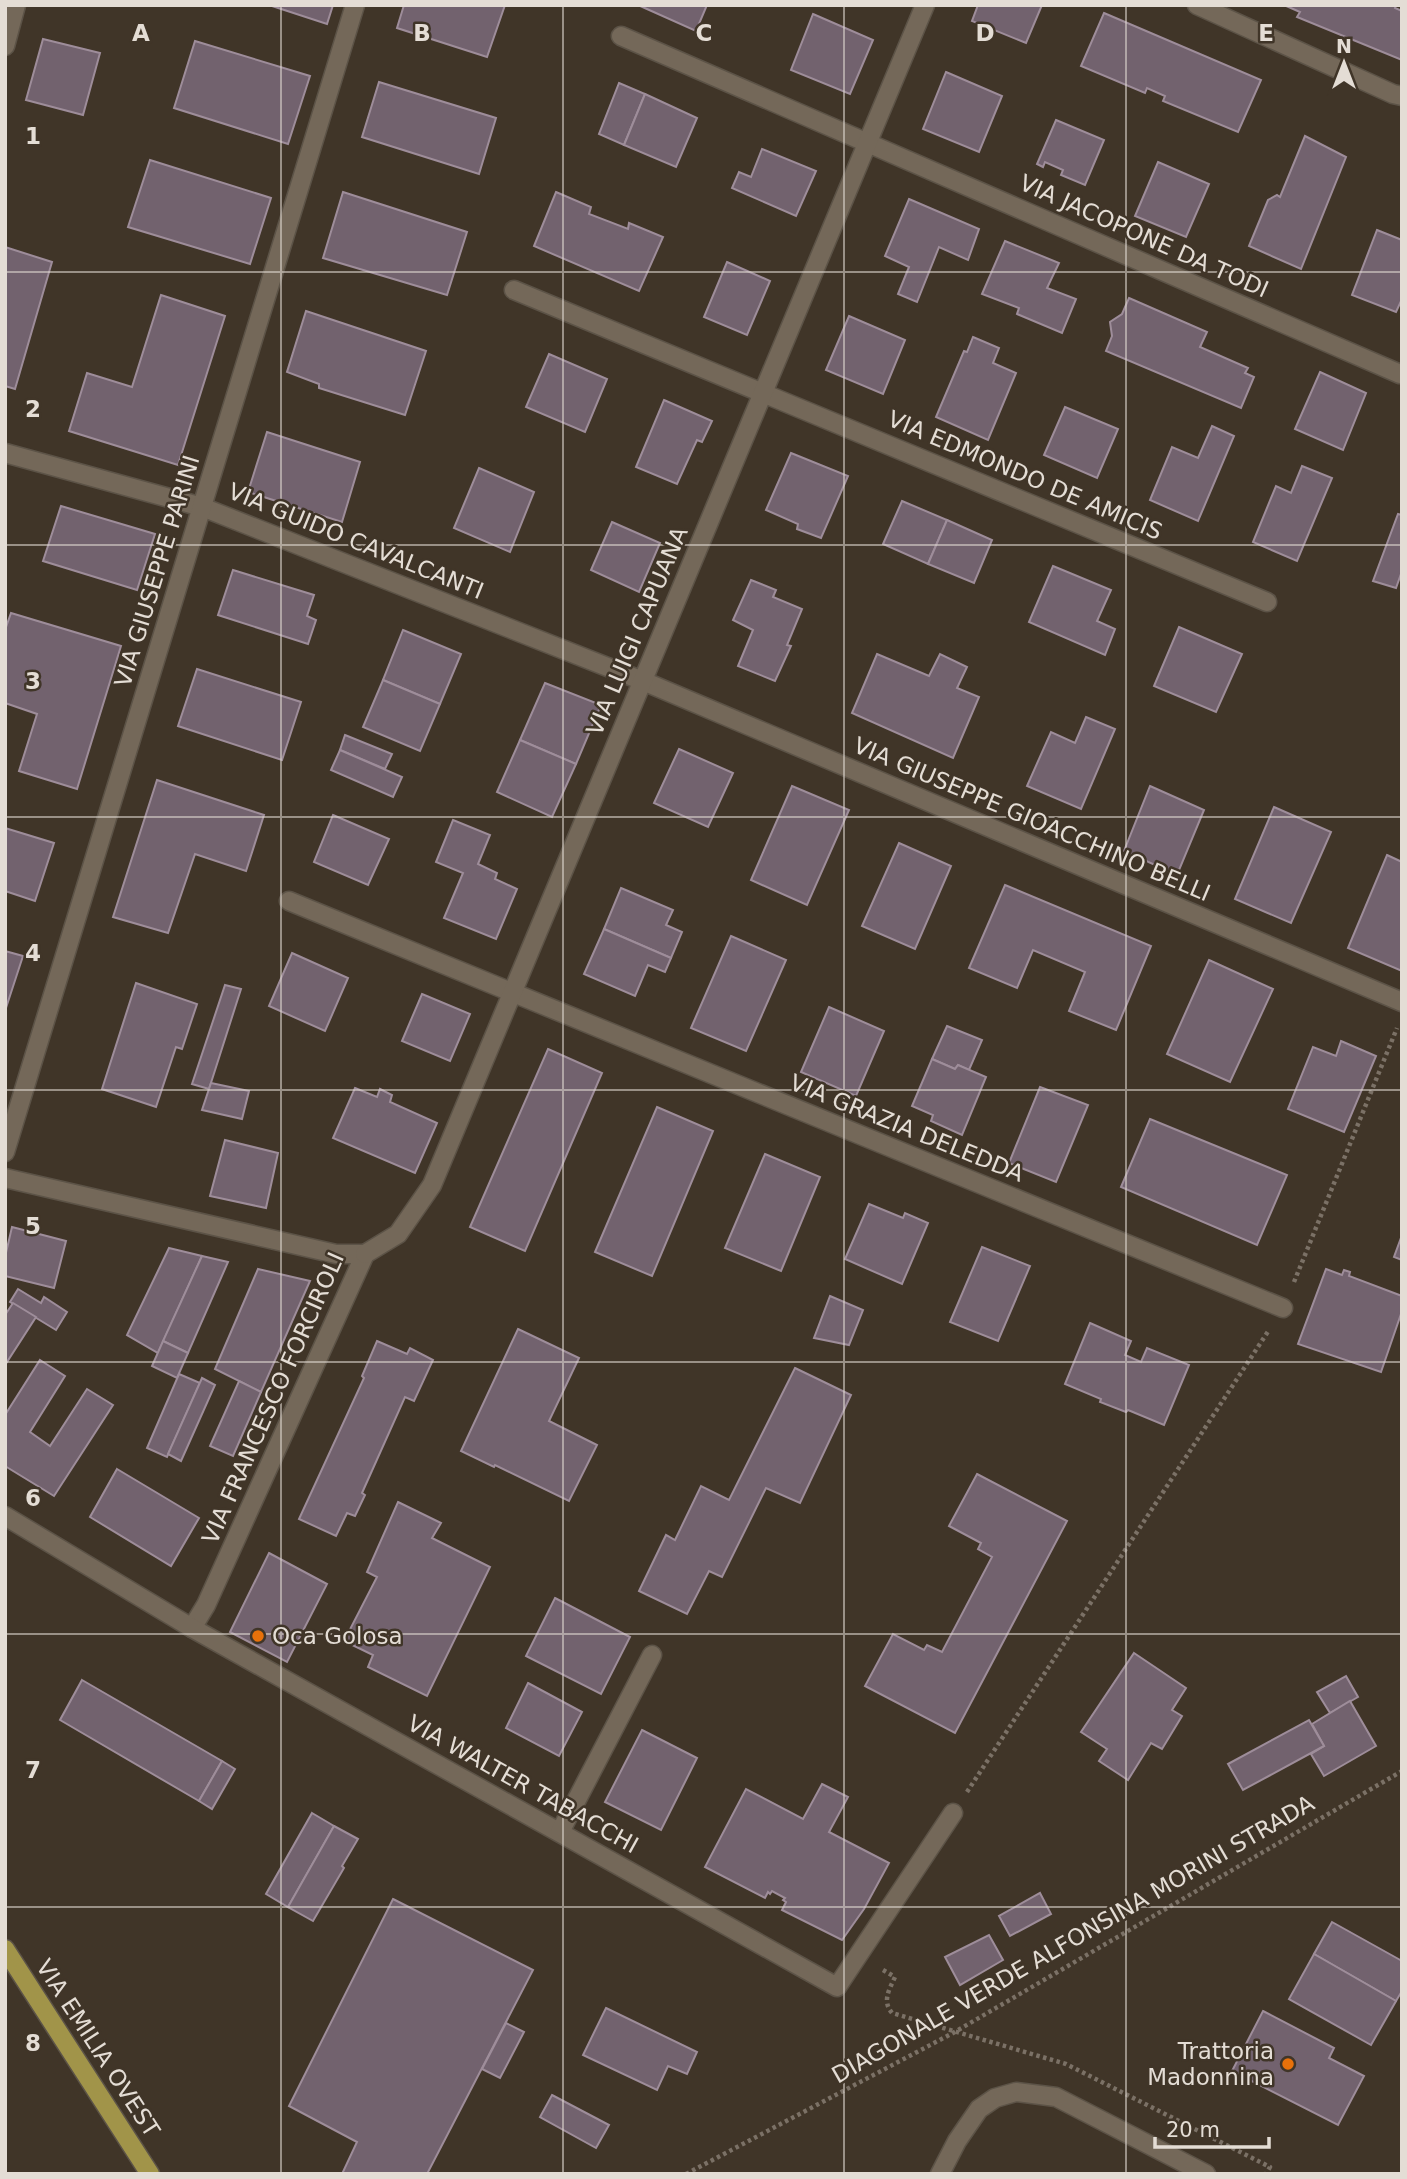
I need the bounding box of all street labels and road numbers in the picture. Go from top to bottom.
street label: VIA JACOPONE DA TODI [1016,169,1272,303]
street label: VIA EDMONDO DE AMICIS [884,405,1166,545]
street label: VIA GIUSEPPE PARINI [109,452,205,690]
street label: VIA GUIDO CAVALCANTI [225,478,487,604]
street label: VIA LUIGI CAPUANA [581,523,693,739]
street label: VIA GIUSEPPE GIOACCHINO BELLI [850,732,1214,906]
street label: VIA GRAZIA DELEDDA [786,1069,1028,1187]
street label: VIA FRANCESCO FORCIROLI [197,1248,349,1548]
street label: VIA WALTER TABACCHI [403,1710,643,1858]
street label: DIAGONALE VERDE ALFONSINA MORINI STRADA [827,1790,1319,2088]
street label: VIA EMILIA OVEST [31,1955,166,2142]

